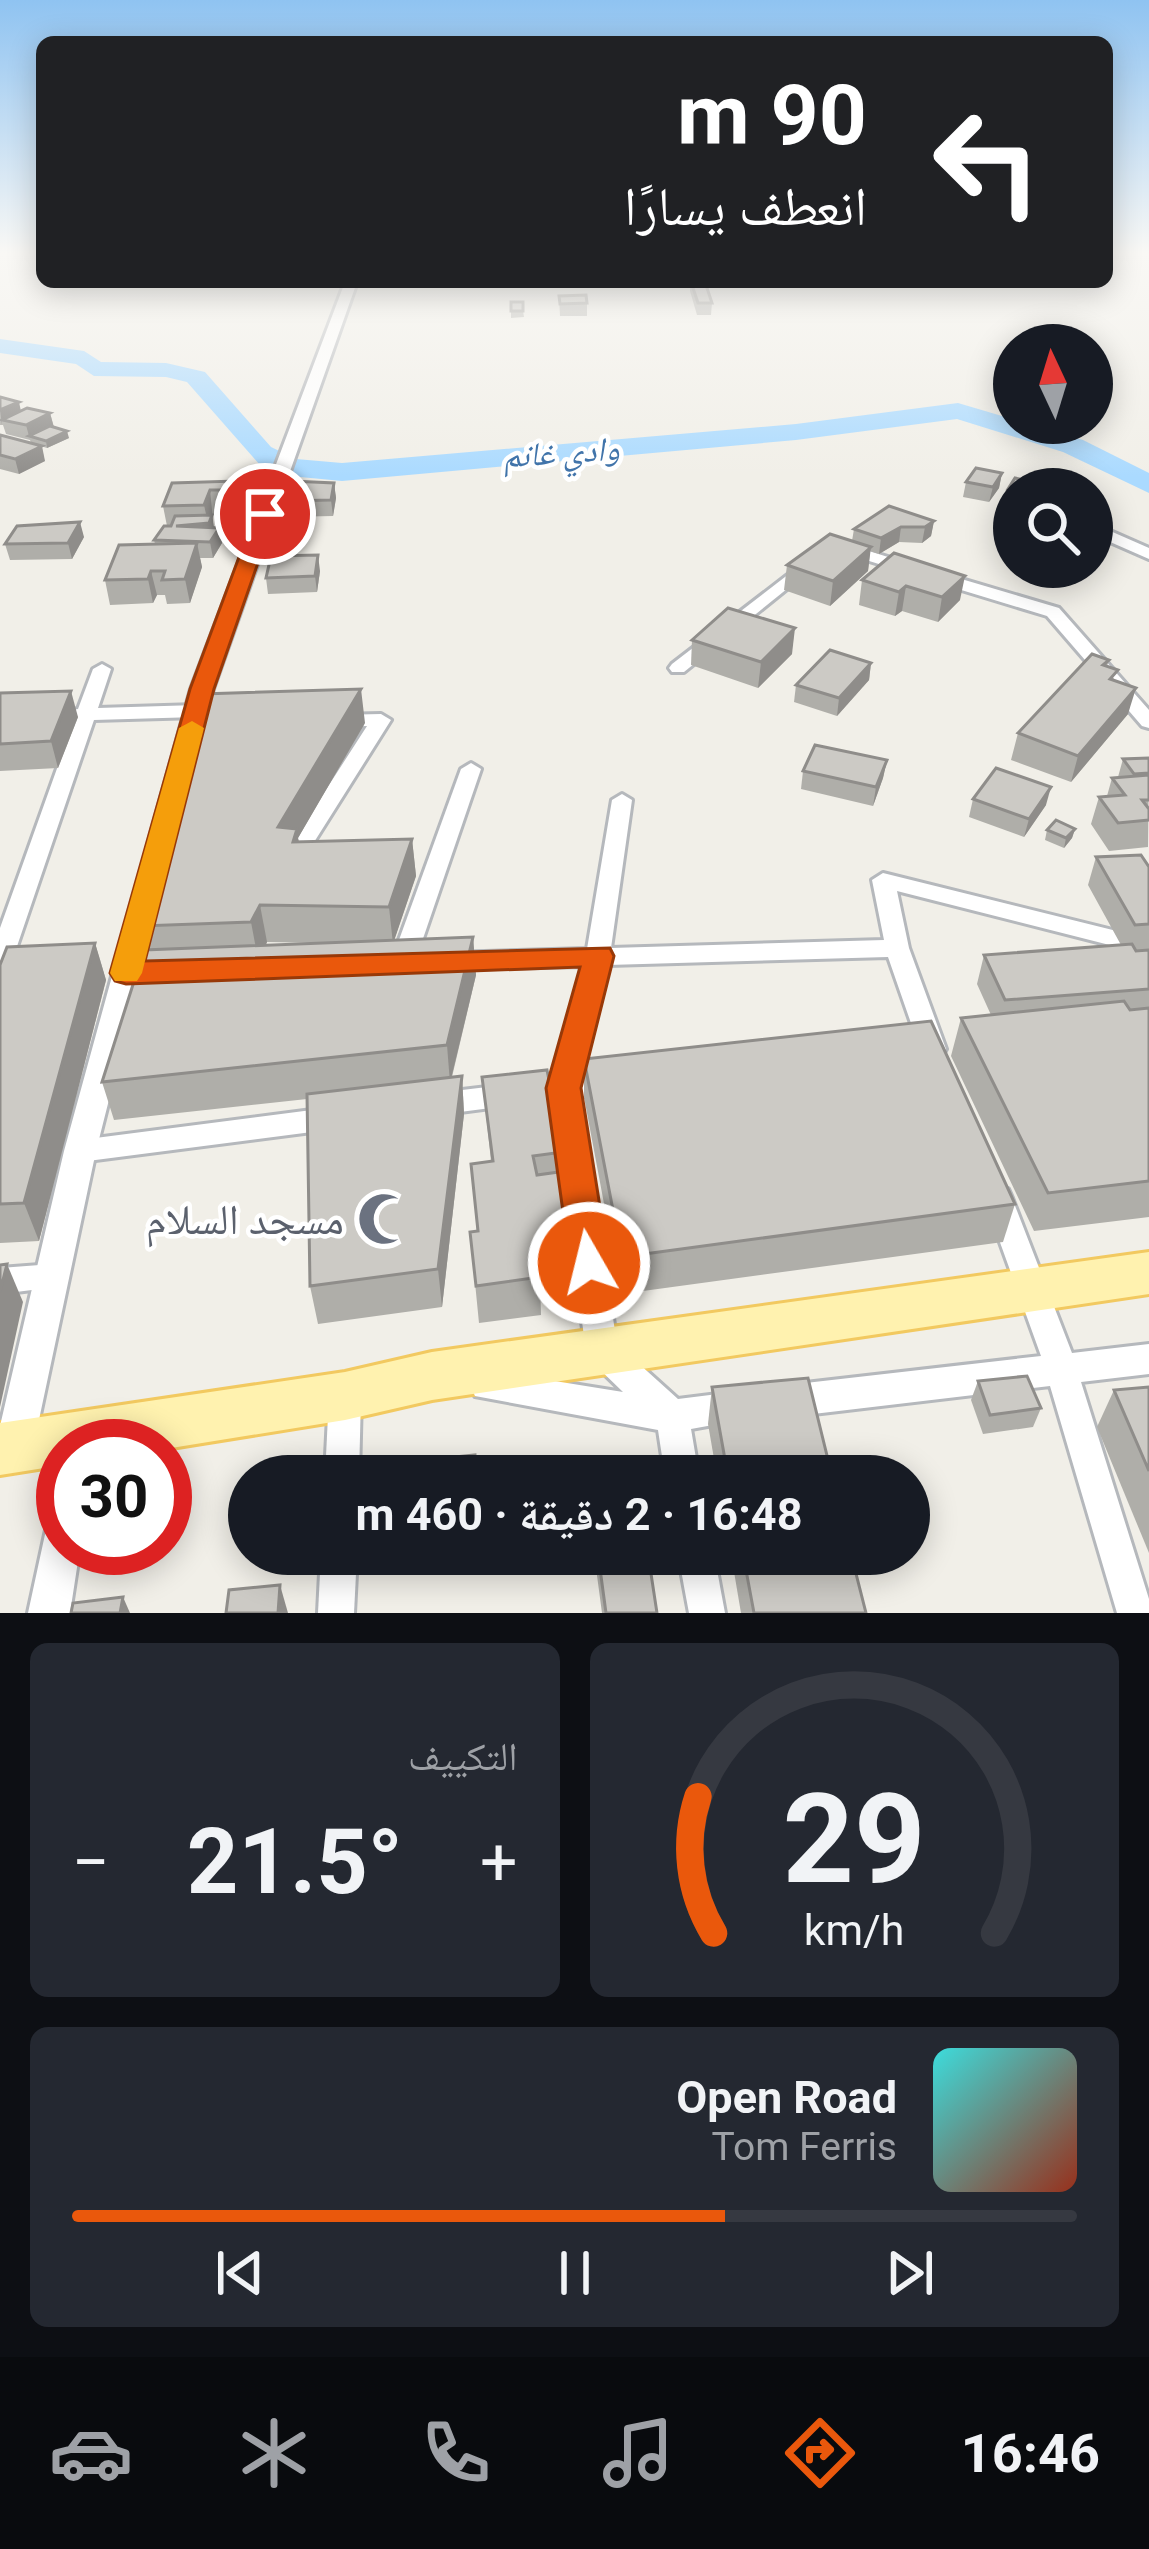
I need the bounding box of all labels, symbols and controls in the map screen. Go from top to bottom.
text: 90 m [677,66,867,165]
icon: left [909,84,1065,240]
text: انعطف يسارًا [624,175,867,238]
north arrow [993,324,1113,444]
map controls [993,324,1113,588]
water label: وادي غانم [501,428,621,482]
pin [214,463,316,565]
button: search [993,468,1113,588]
icon: arrive [232,481,298,547]
mosque icon: مسجد السلام [355,1190,413,1248]
place label: مسجد السلام [146,1195,344,1248]
position arrow [526,1200,652,1326]
speed limit sign: 30 [36,1419,192,1575]
text: 16:48 · 2 دقيقة · 460 m [355,1488,803,1541]
text: التكييف [408,1734,518,1780]
text: 29 [783,1766,926,1912]
text: 21.5° [187,1810,403,1915]
text: − [72,1824,110,1901]
text: + [480,1824,517,1901]
text: km/h [804,1905,905,1955]
text: Open Road [676,2071,897,2124]
text: Tom Ferris [712,2124,897,2170]
icon: previous [207,2240,273,2306]
icon: pause [542,2240,608,2306]
icon: next [877,2240,943,2306]
icon: car [49,2411,133,2495]
icon: climate [232,2411,316,2495]
icon: phone [414,2411,498,2495]
icon: music [596,2411,680,2495]
icon: directions [778,2411,862,2495]
text: 16:46 [961,2422,1100,2485]

